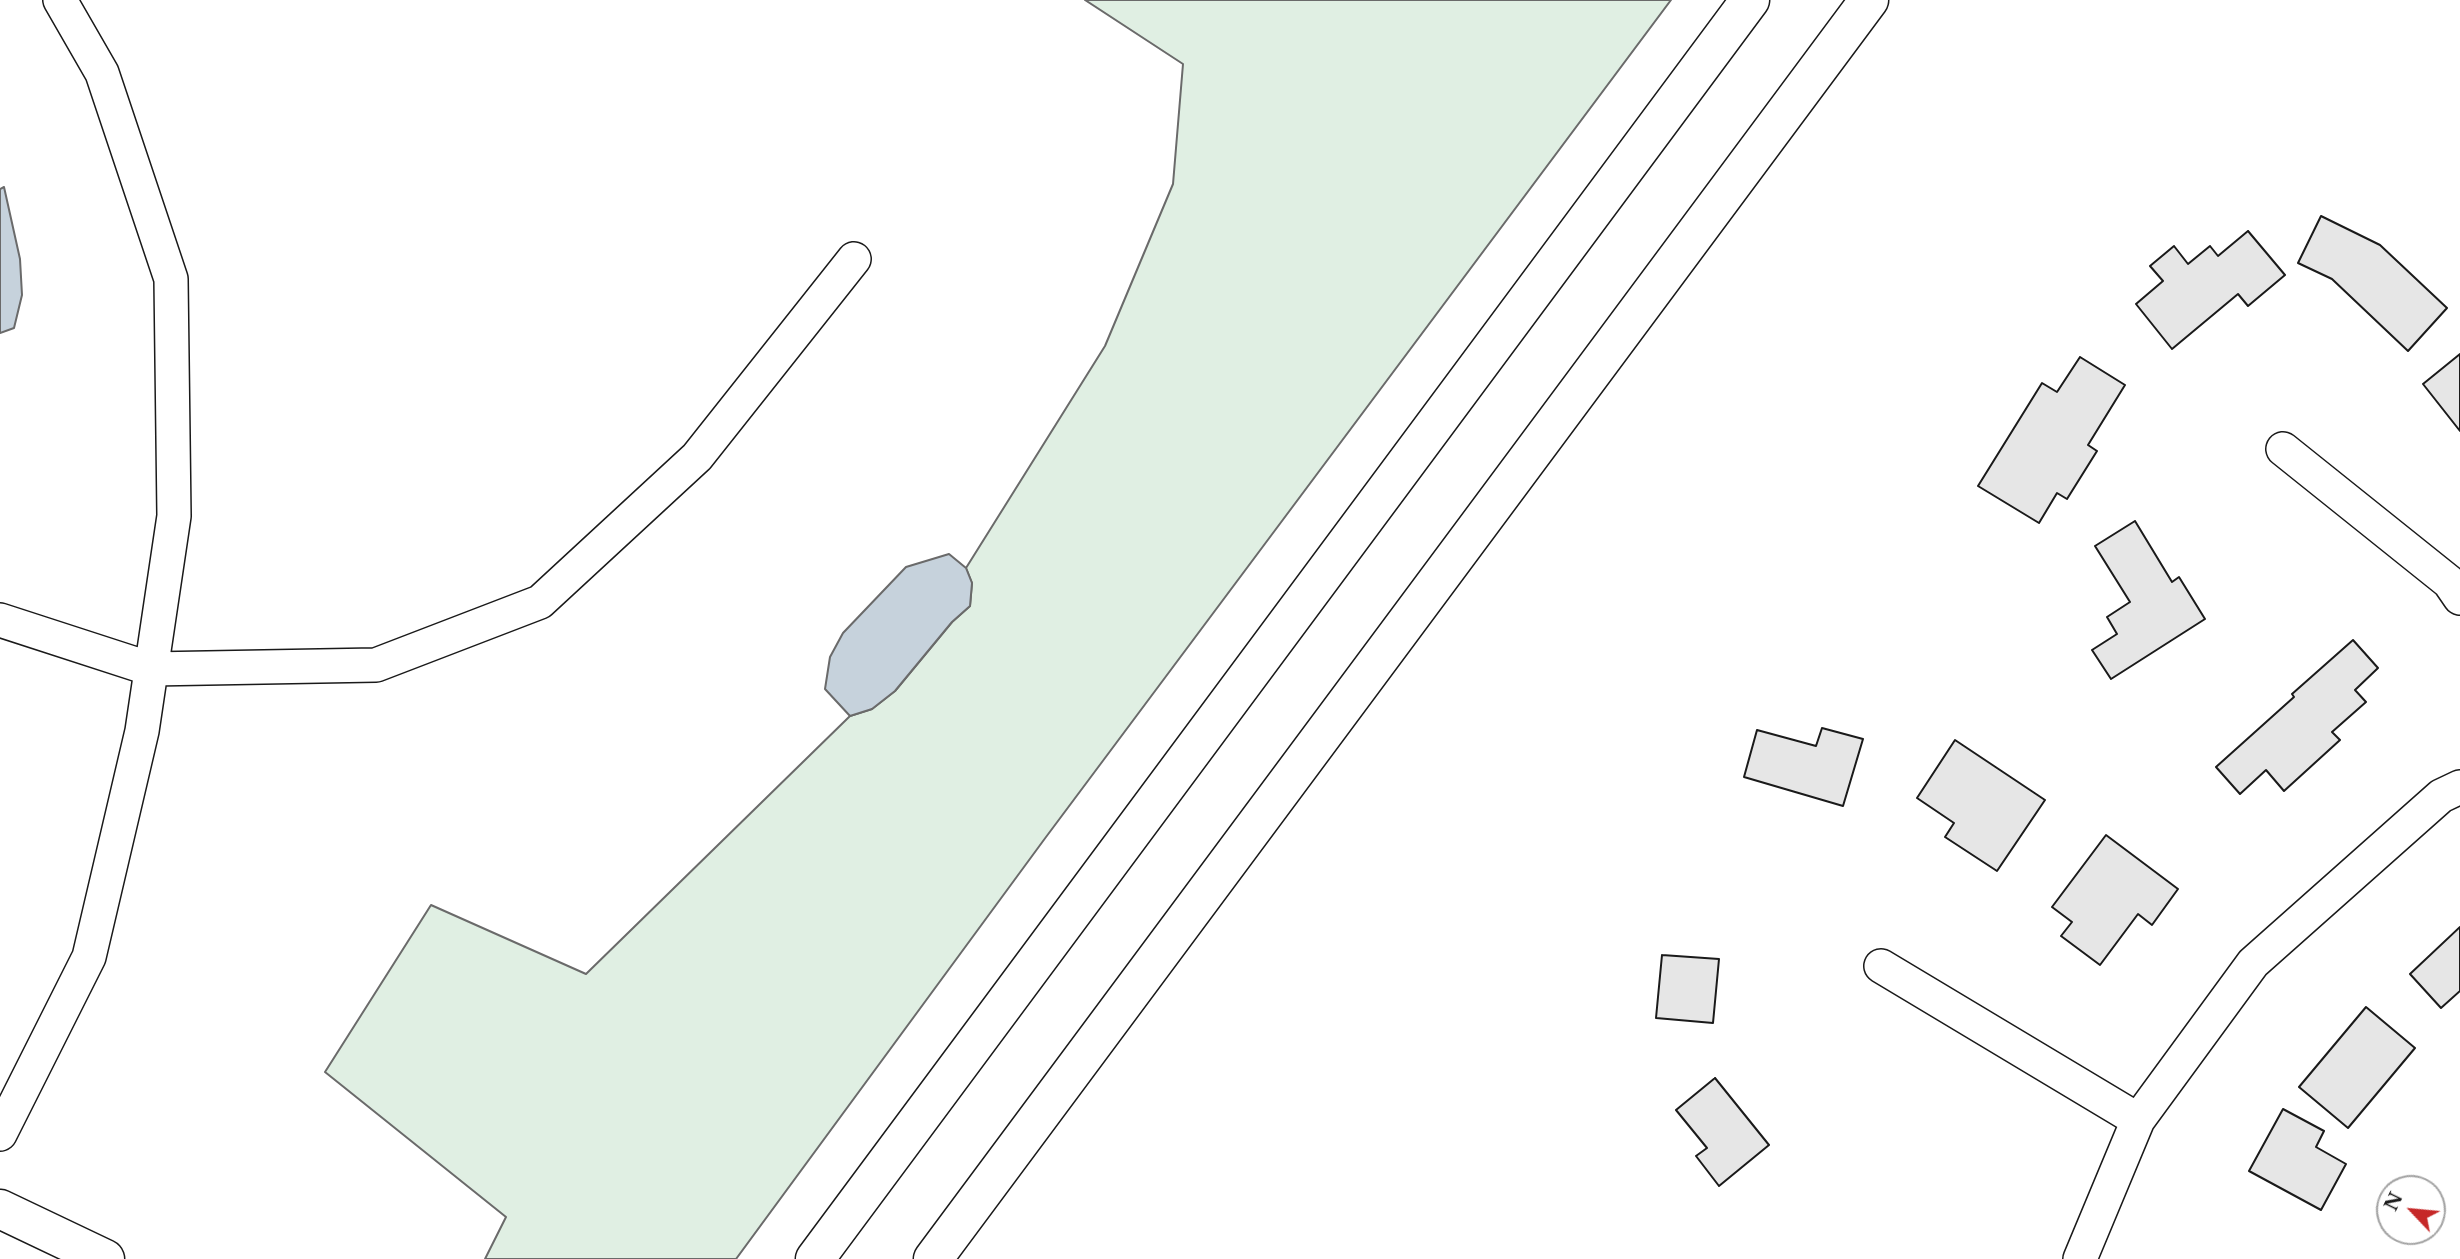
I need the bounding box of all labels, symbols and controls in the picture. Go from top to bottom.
north arrow [2376,1175,2446,1245]
text: N [2379,1188,2408,1215]

